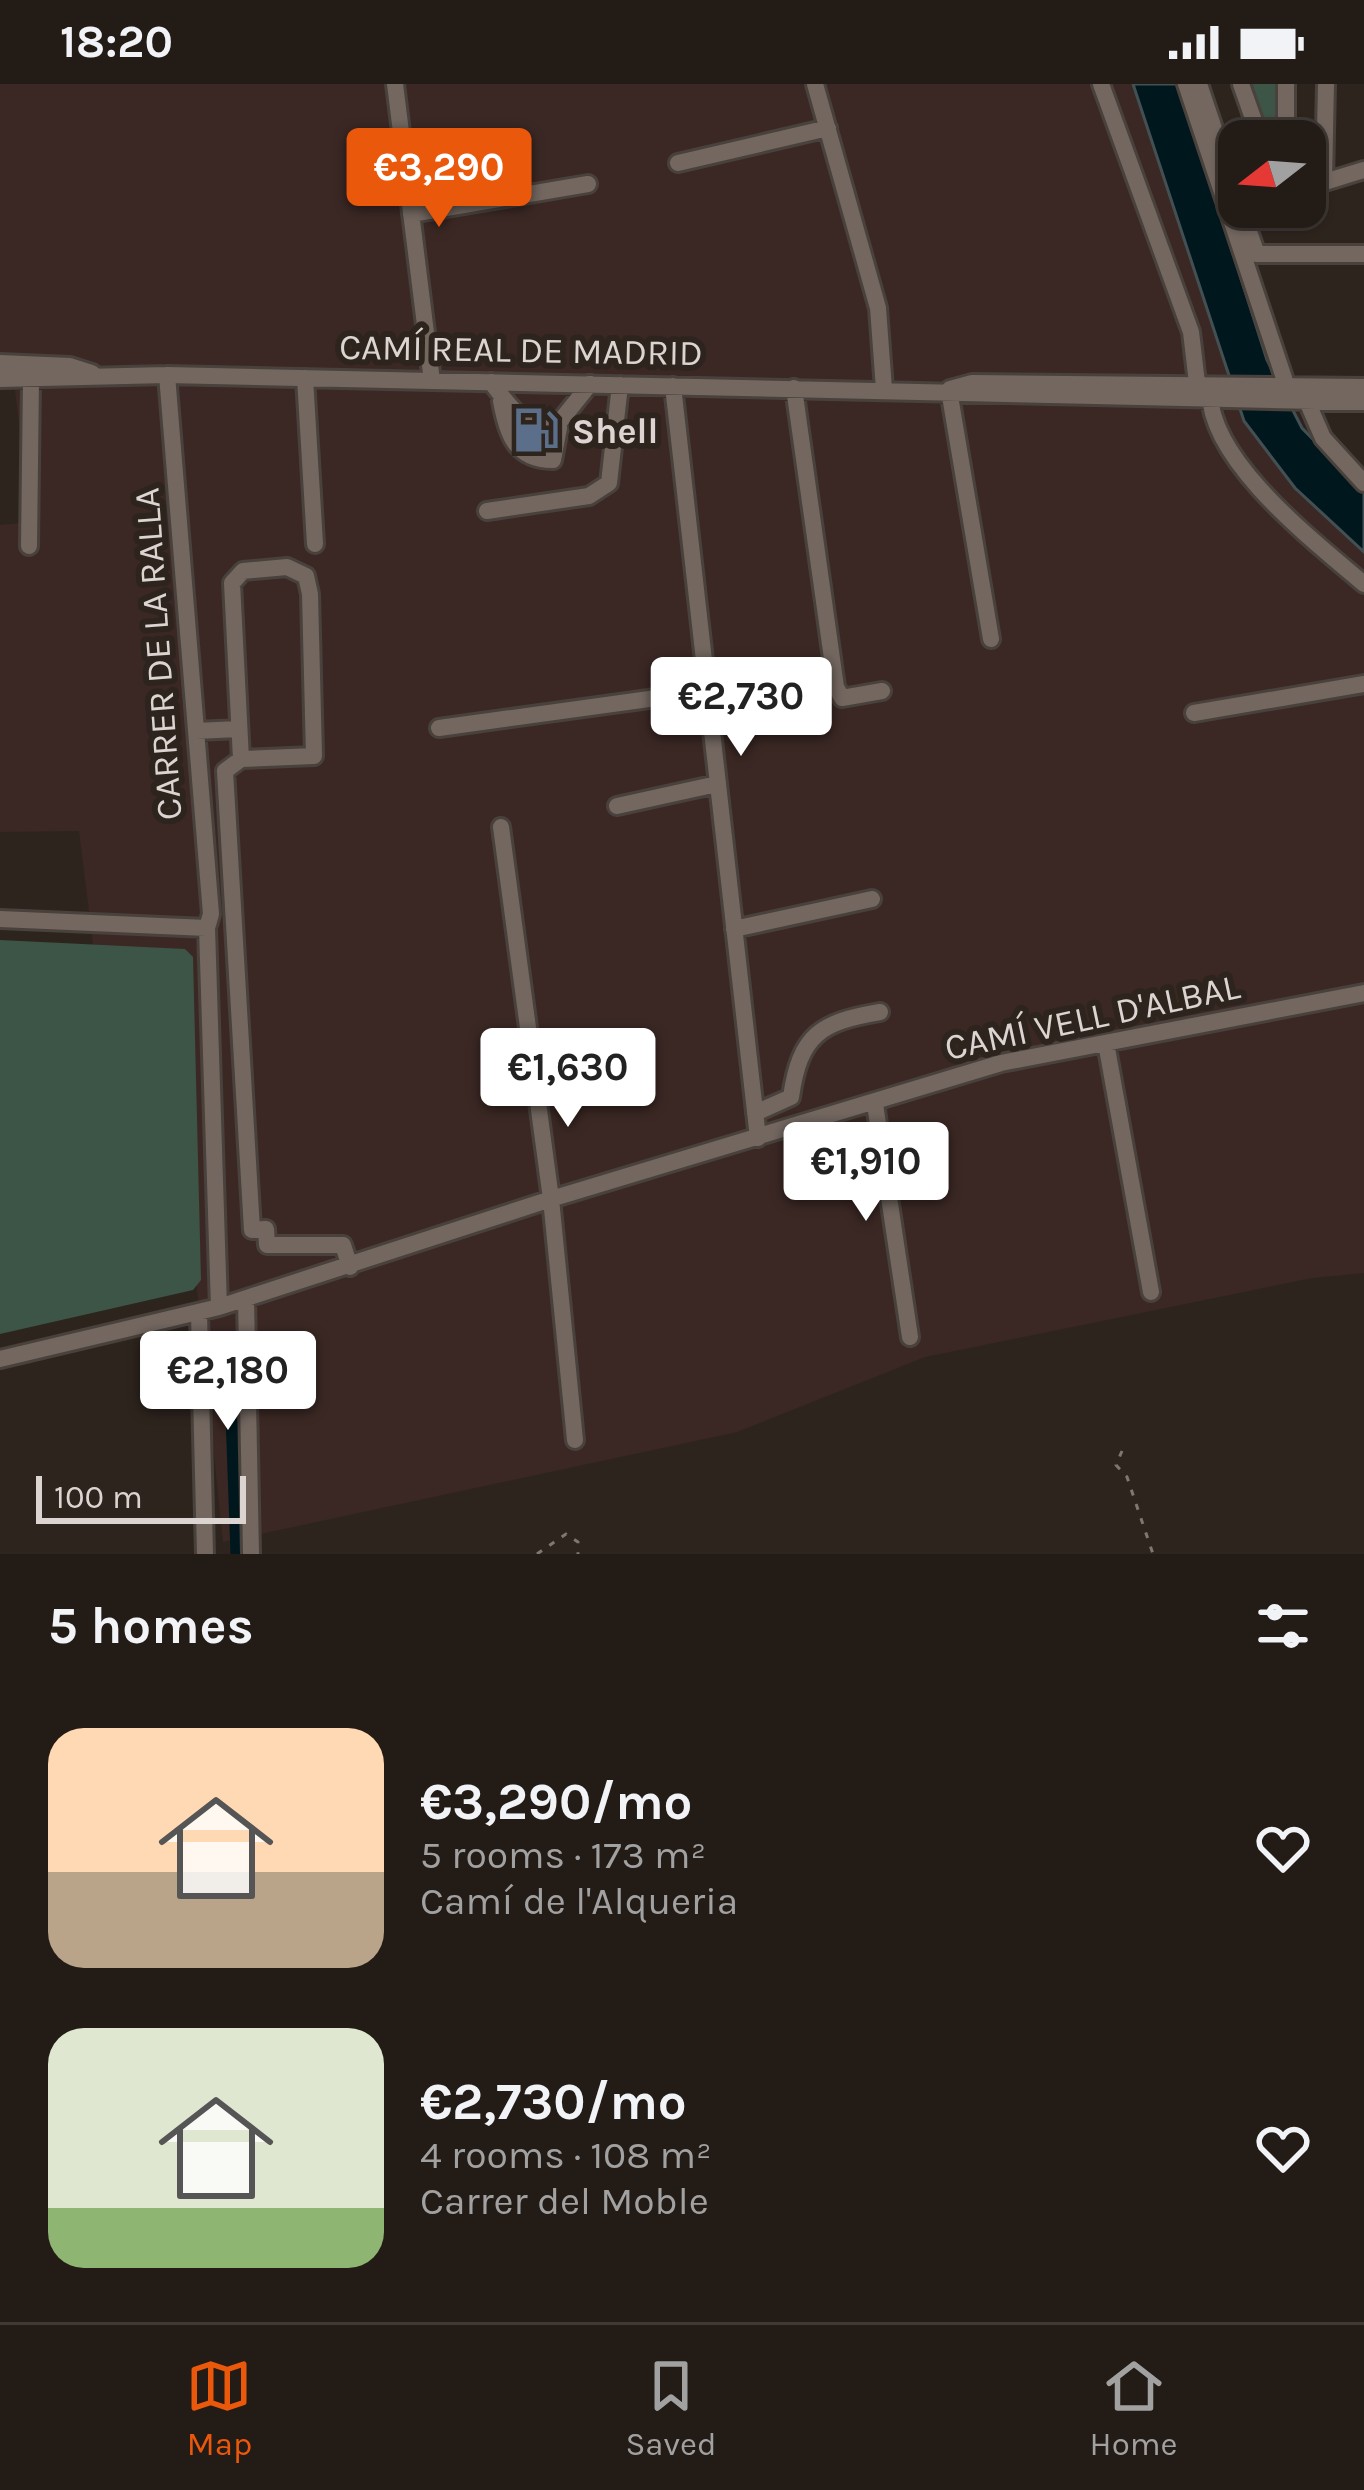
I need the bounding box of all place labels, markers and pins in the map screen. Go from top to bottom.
pin: €3,290 [341,128,537,230]
fuel station icon: Shell [511,405,561,455]
place label: Shell [572,410,658,452]
pin: €2,730 [643,657,839,759]
pin: €1,630 [470,1028,666,1130]
pin: €1,910 [768,1122,964,1224]
pin: €2,180 [130,1331,326,1433]

